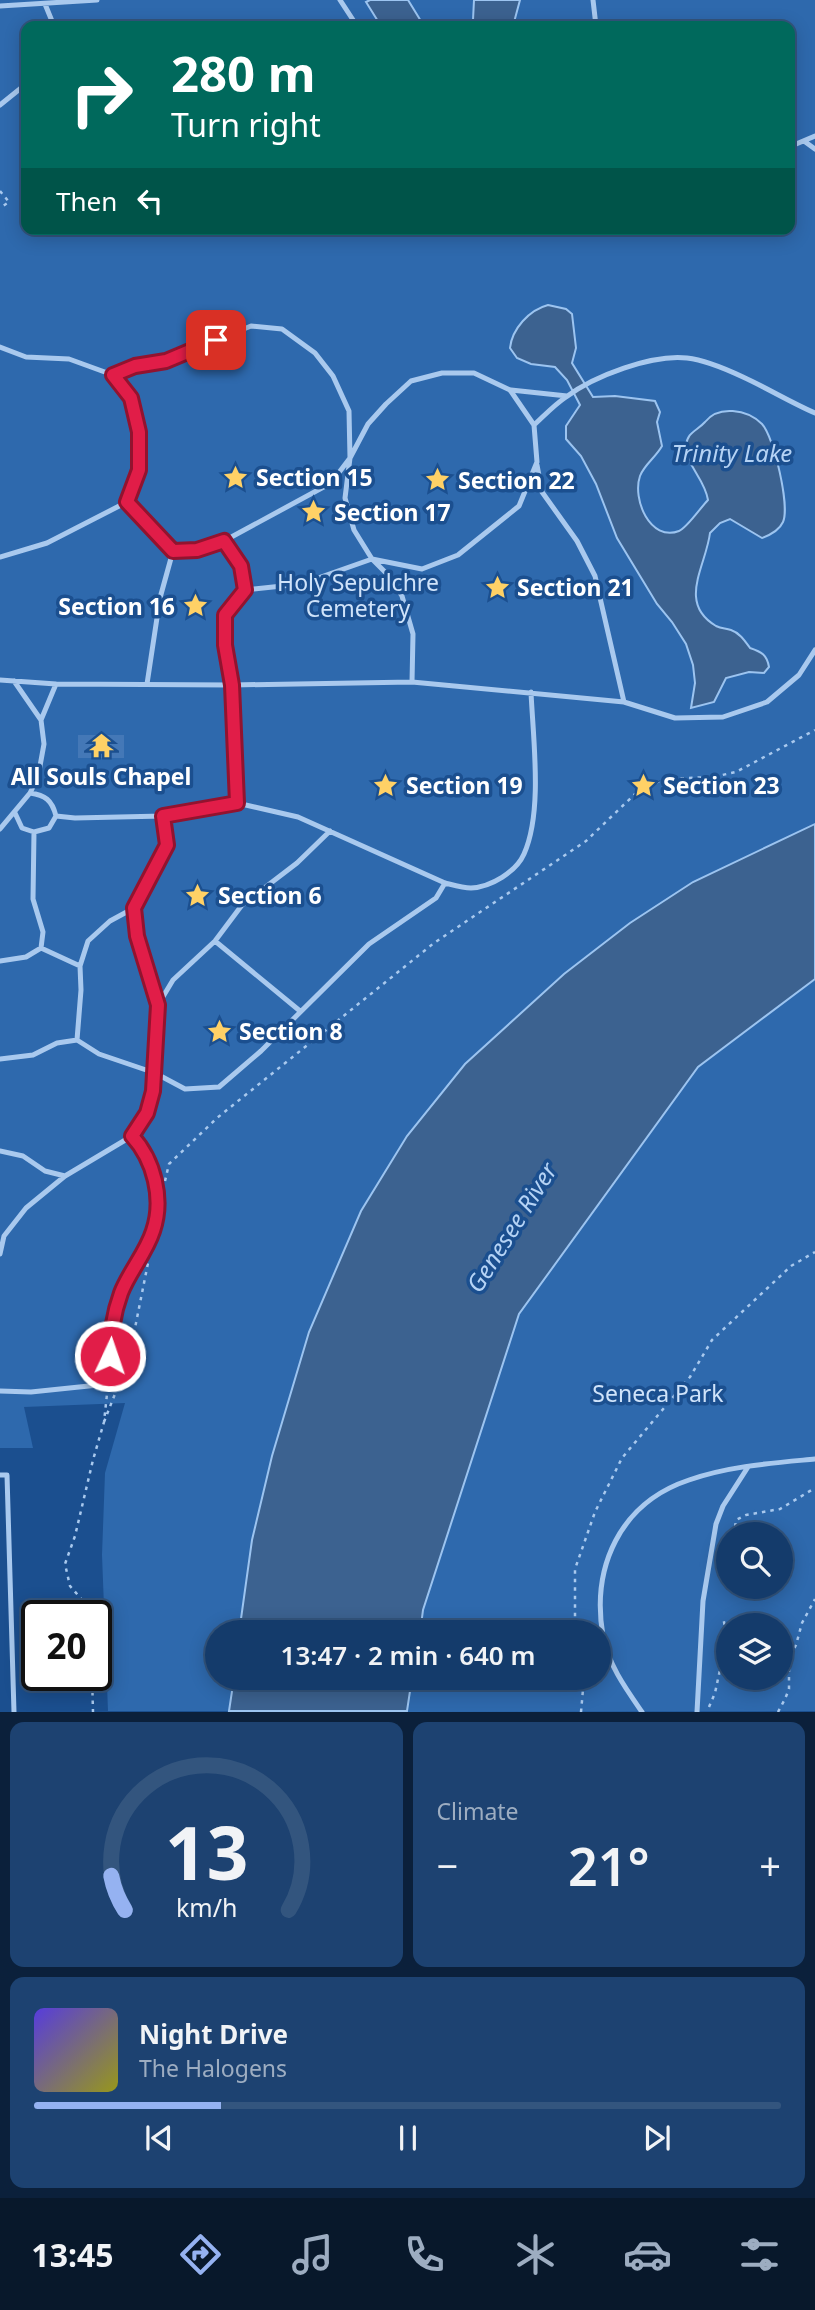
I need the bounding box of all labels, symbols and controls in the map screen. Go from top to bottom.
text: 280 m [171,40,316,106]
icon: right [56,49,147,140]
text: Turn right [171,103,321,146]
icon: left [131,182,169,220]
text: Then [56,183,117,219]
pin [186,310,246,370]
icon: arrive [197,321,235,359]
water label: Trinity Lake [672,436,792,469]
place label: Section 15 [256,461,373,493]
place icon: Section 15 [222,463,250,491]
place label: Section 22 [458,464,575,496]
place icon: Section 22 [424,466,452,494]
place label: Section 17 [334,496,451,528]
place icon: Section 17 [300,498,328,526]
park label: Holy Sepulchre Cemetery [277,566,439,624]
place label: Section 21 [517,571,634,603]
place icon: Section 21 [483,573,511,601]
place label: Section 16 [58,590,175,622]
place icon: Section 16 [181,592,209,620]
temple icon: All Souls Chapel [87,732,115,760]
place label: All Souls Chapel [11,760,191,792]
place label: Section 19 [406,769,523,801]
place label: Section 23 [663,769,780,801]
place icon: Section 19 [372,771,400,799]
place icon: Section 23 [629,771,657,799]
place label: Section 6 [218,879,322,911]
place icon: Section 6 [184,881,212,909]
place label: Section 8 [239,1015,343,1047]
place icon: Section 8 [205,1017,233,1045]
water label: Genesee River [458,1155,565,1298]
position arrow [73,1319,147,1393]
park label: Seneca Park [592,1377,724,1409]
map controls [716,1522,793,1690]
button: search [716,1522,793,1599]
speed limit sign: 20 [21,1600,112,1691]
button: layers [716,1613,793,1690]
text: 13:47 · 2 min · 640 m [281,1637,535,1673]
text: Climate [437,1795,519,1827]
text: 13 [165,1803,248,1902]
text: 21° [568,1830,650,1901]
text: − [437,1839,458,1891]
text: + [759,1839,781,1891]
text: km/h [175,1890,237,1924]
text: Night Drive [139,2016,288,2052]
text: The Halogens [139,2052,287,2084]
icon: previous [140,2119,178,2157]
icon: pause [389,2119,427,2157]
icon: next [638,2119,676,2157]
icon: directions [176,2230,225,2279]
icon: music [288,2230,337,2279]
icon: phone [400,2230,449,2279]
icon: climate [511,2230,560,2279]
icon: car [623,2230,672,2279]
icon: filters [735,2230,784,2279]
text: 13:45 [31,2233,114,2276]

